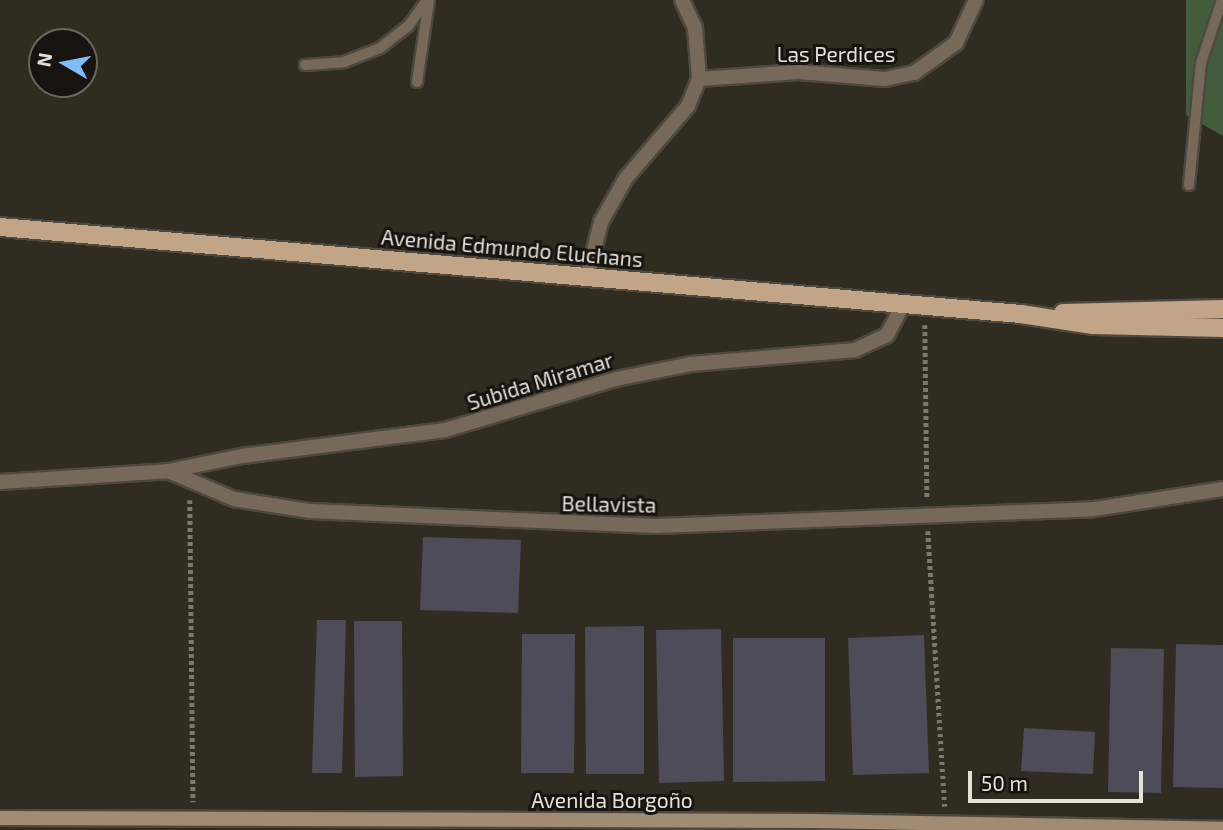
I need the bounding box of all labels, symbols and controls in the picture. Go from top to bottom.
north arrow [28,28,98,98]
street label: Las Perdices [777,41,895,67]
text: N [31,51,56,68]
street label: Avenida Edmundo Eluchans [380,224,644,272]
street label: Subida Miramar [464,347,616,415]
street label: Bellavista [561,491,657,517]
scale bar [971,756,1146,800]
text: 50 m [981,770,1028,795]
street label: Avenida Borgoño [531,787,693,813]

